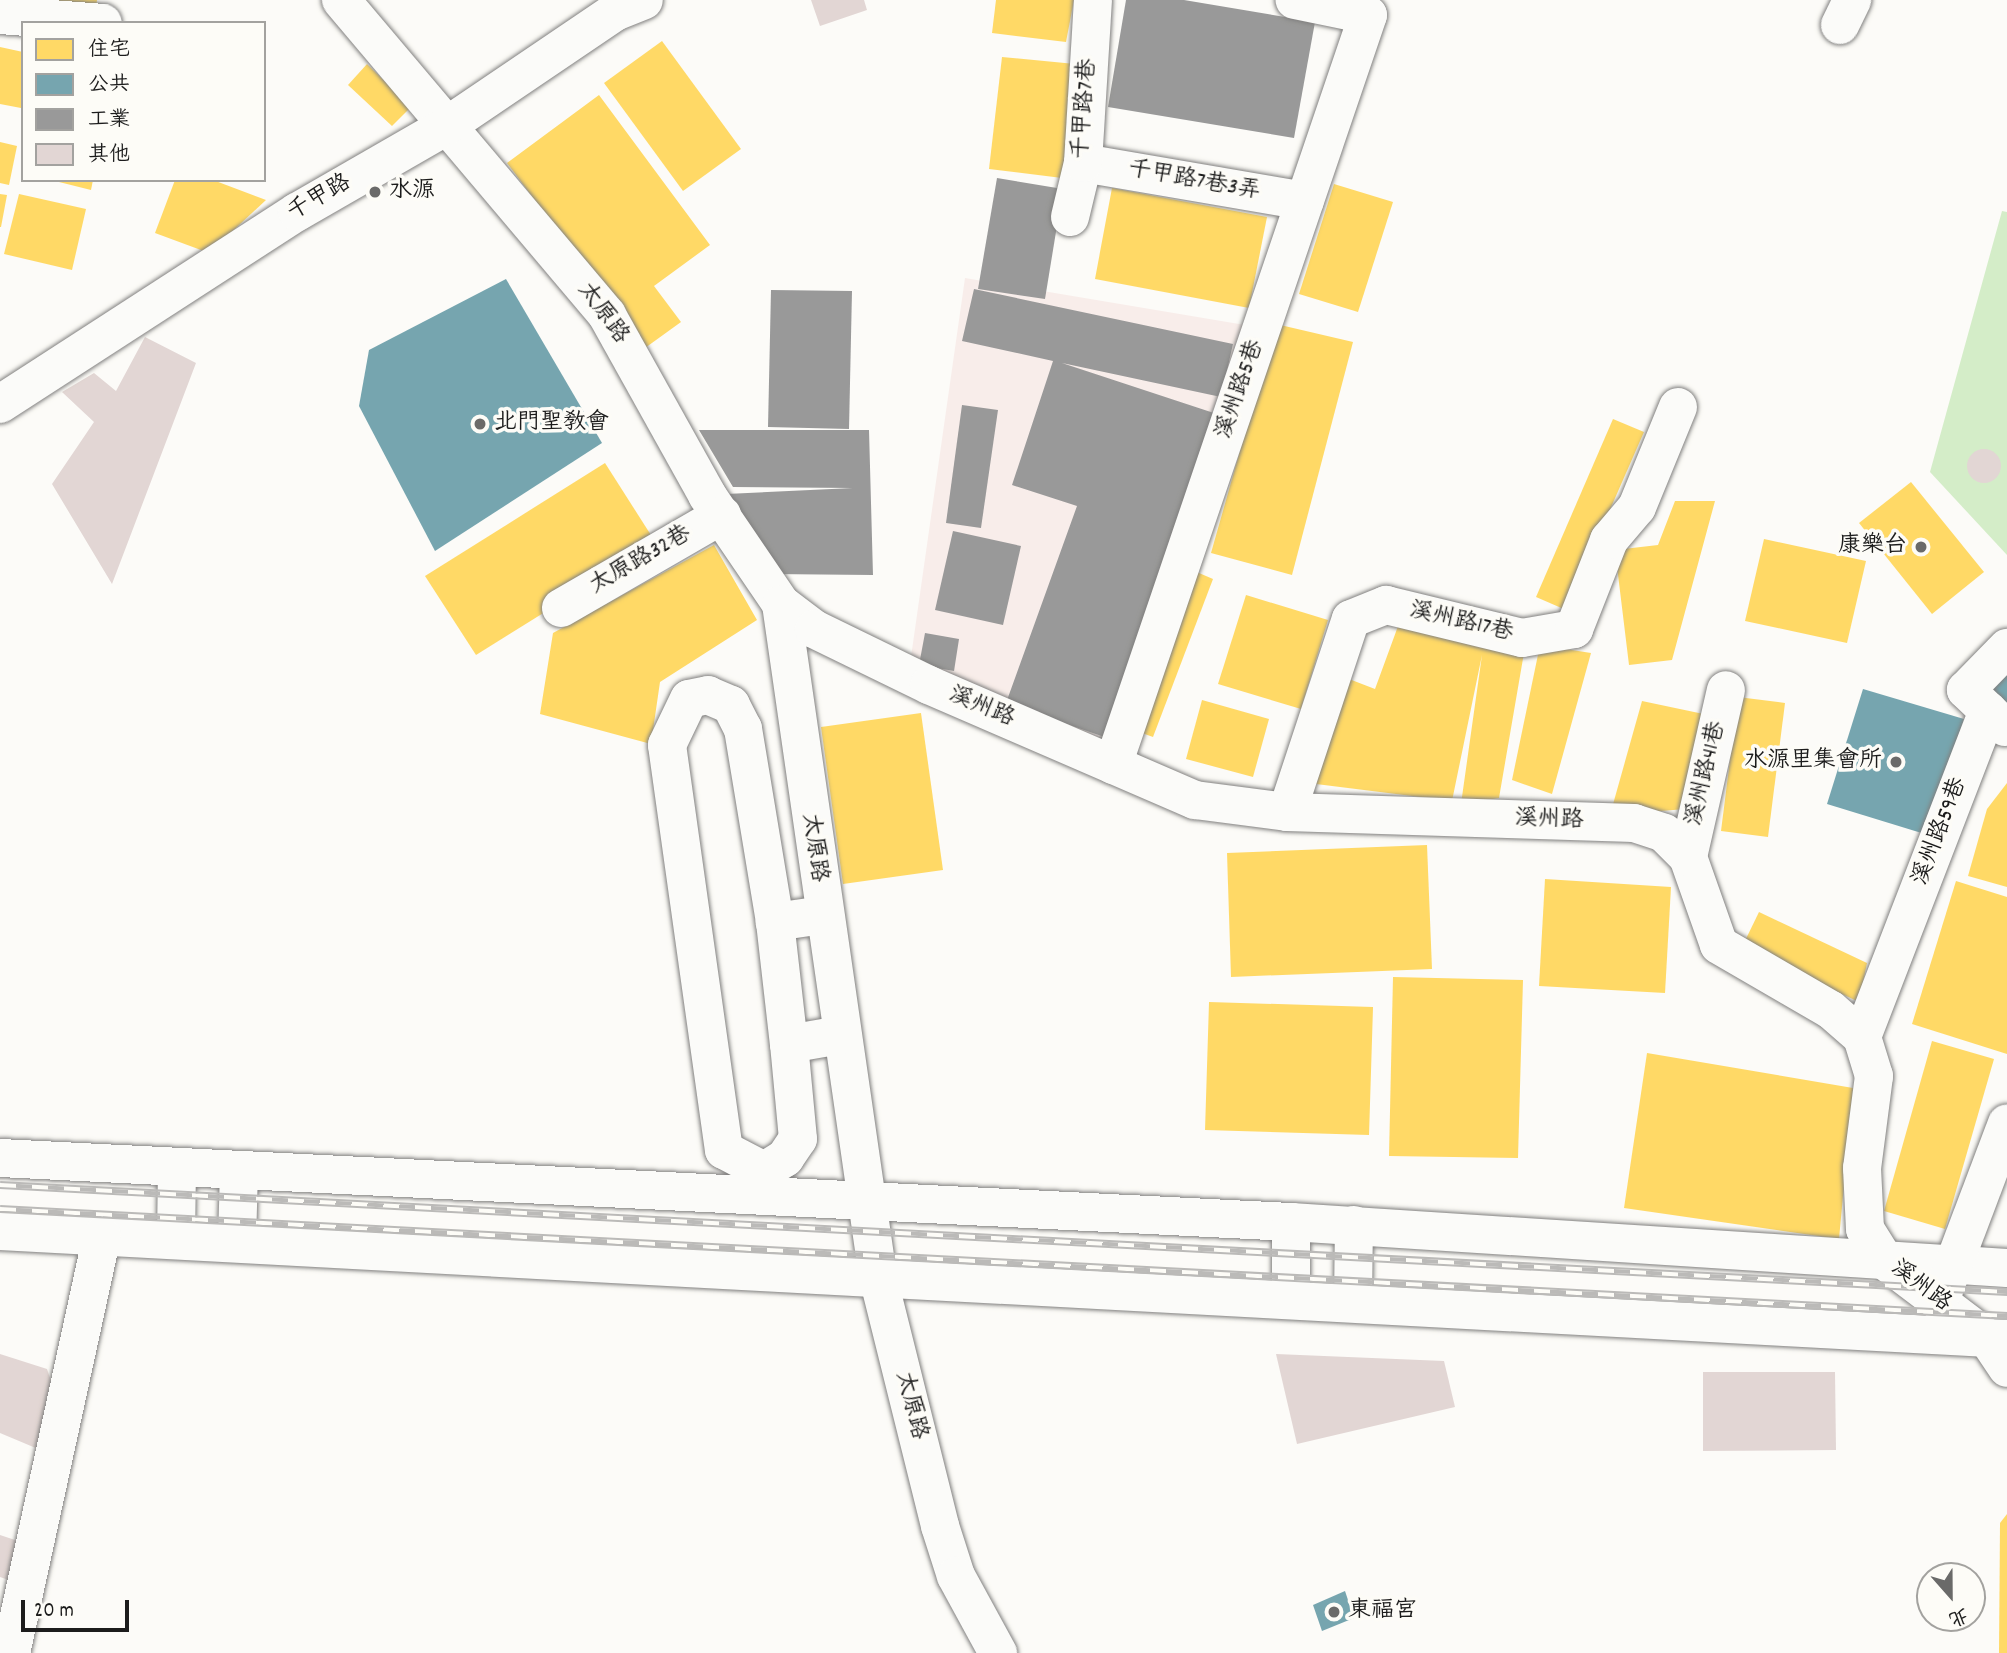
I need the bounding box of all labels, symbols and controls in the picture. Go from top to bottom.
legend [21,21,266,182]
text: 住宅 [88,36,130,66]
street label: 千甲路7巷 [1069,58,1103,160]
text: 公共 [88,71,130,101]
text: 工業 [88,106,130,136]
text: 其他 [88,141,130,171]
street label: 千甲路7巷3弄 [1126,157,1262,207]
street label: 千甲路 [283,170,357,228]
place label: 水源 [389,178,435,206]
marker: 水源 [367,184,383,200]
street label: 太原路 [571,278,633,350]
street label: 溪州路5巷 [1211,337,1271,443]
place label: 北門聖教會 [494,410,609,438]
marker: 北門聖教會 [472,416,488,432]
street label: 太原路32巷 [585,521,697,601]
place label: 康樂台 [1838,533,1907,561]
marker: 康樂台 [1913,539,1929,555]
street label: 溪州路17巷 [1406,598,1516,648]
street label: 溪州路 [944,682,1018,734]
street label: 溪州路41巷 [1682,719,1732,829]
place label: 水源里集會所 [1744,748,1882,776]
marker: 水源里集會所 [1888,754,1904,770]
street label: 溪州路59巷 [1908,774,1974,890]
street label: 溪州路 [1514,806,1584,836]
street label: 太原路 [795,812,831,884]
street label: 溪州路 [1884,1255,1956,1319]
street label: 太原路 [888,1369,932,1443]
north arrow [1916,1562,1986,1632]
scale bar [24,1586,133,1630]
text: 20 m [34,1597,74,1627]
place label: 東福宮 [1348,1598,1417,1626]
text: 北 [1944,1599,1972,1631]
marker: 東福宮 [1326,1604,1342,1620]

